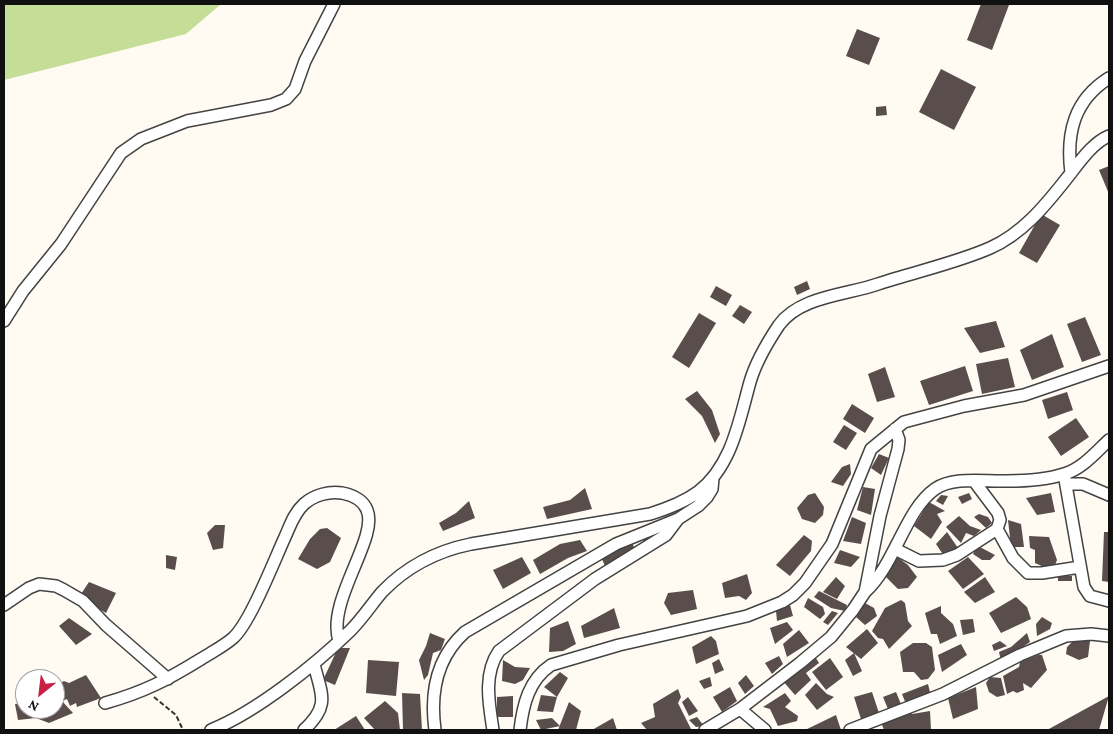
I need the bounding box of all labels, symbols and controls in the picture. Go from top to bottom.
north arrow [15,669,65,719]
text: N [25,697,41,716]

